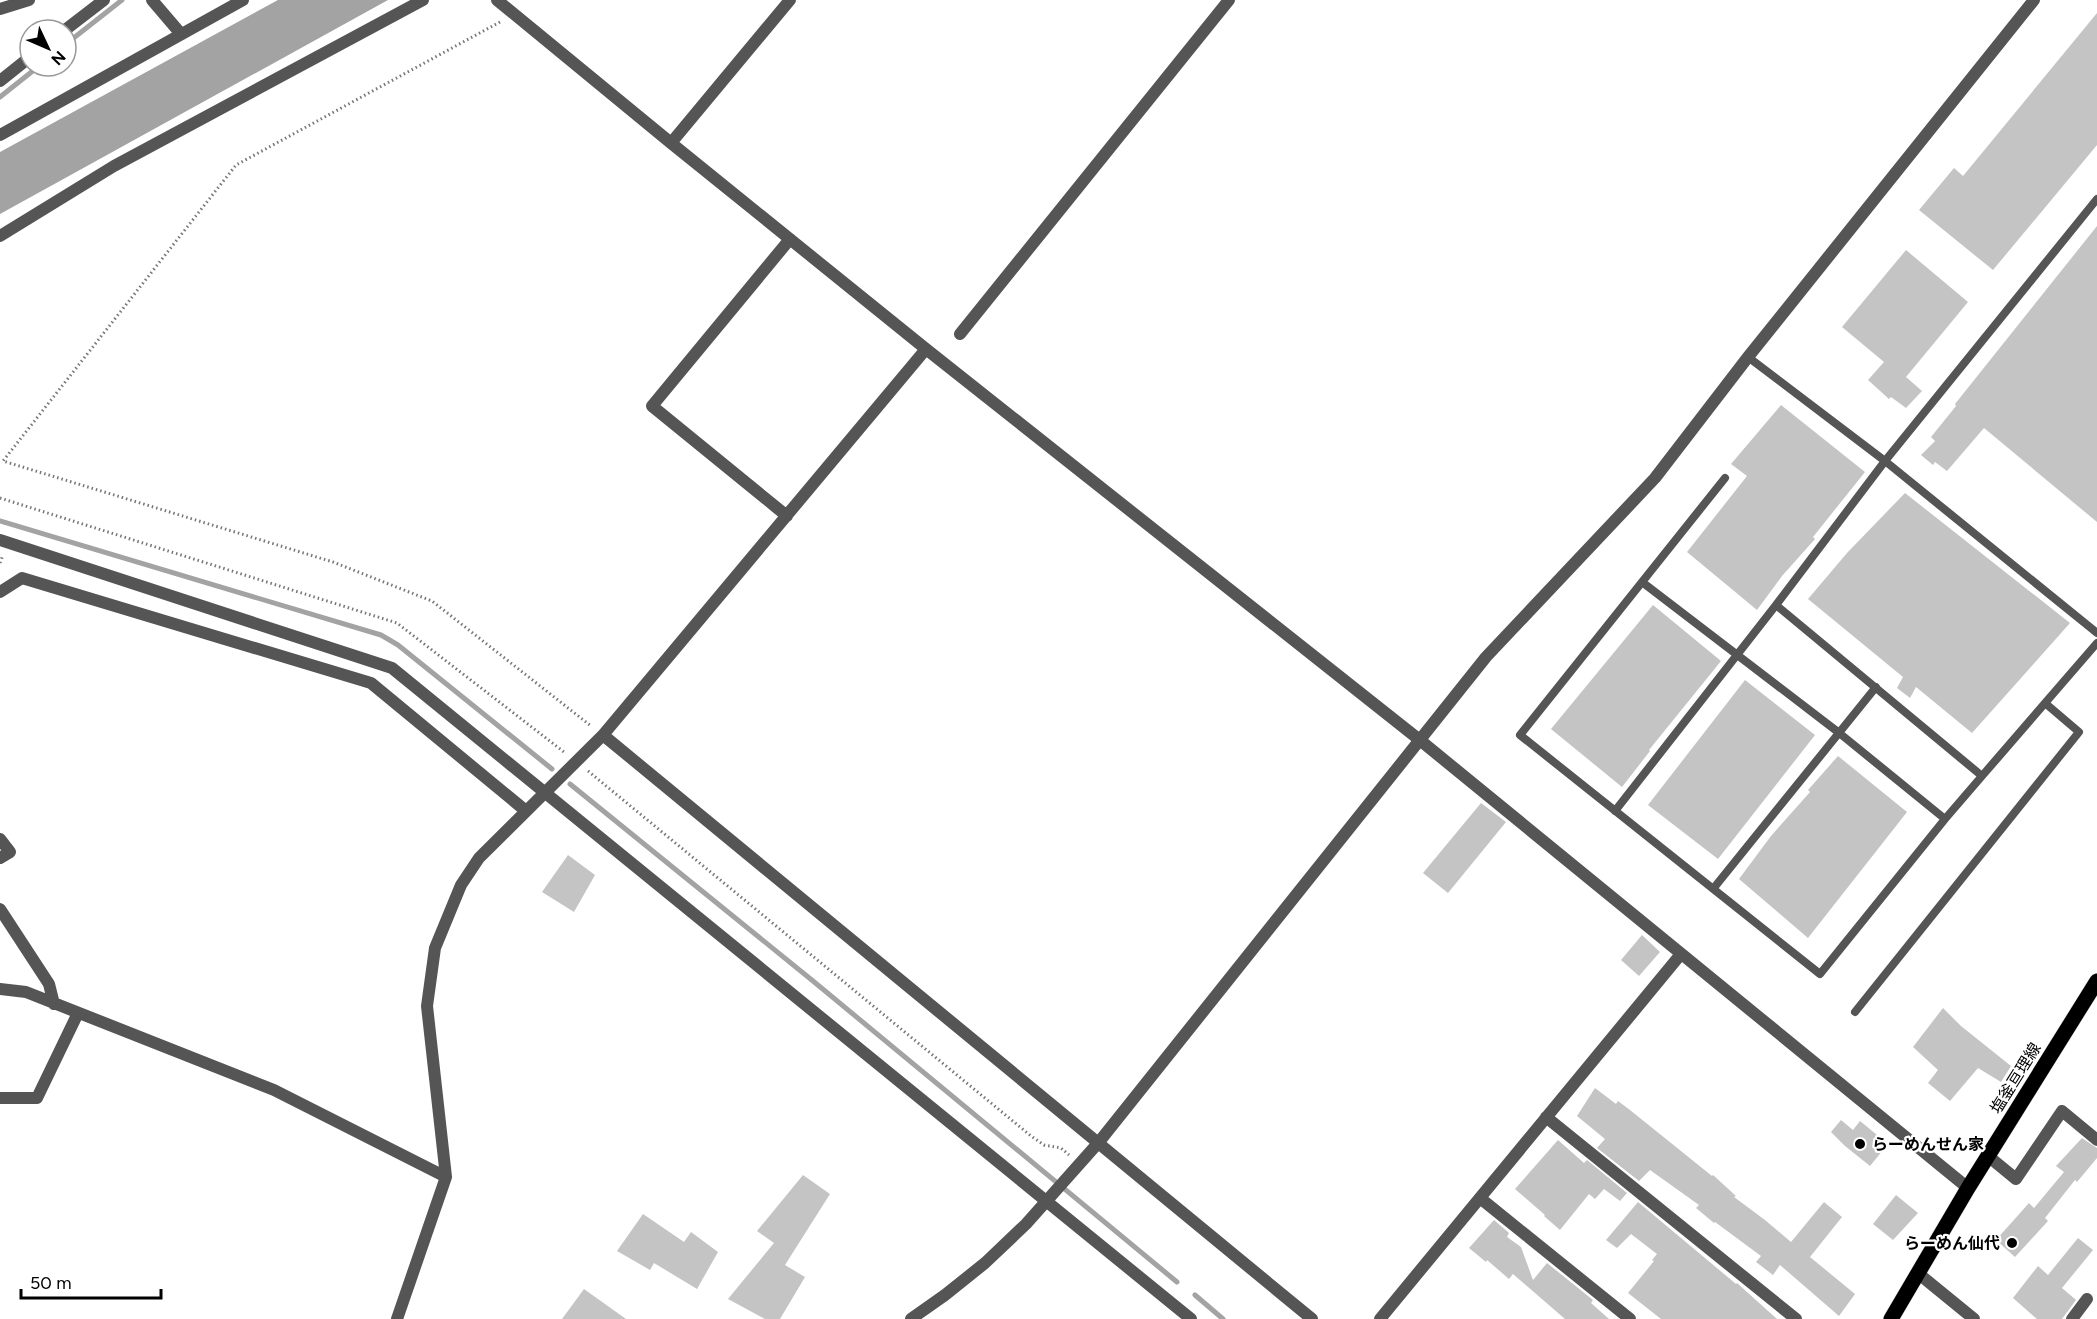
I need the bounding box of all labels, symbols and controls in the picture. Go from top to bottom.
north arrow [18,18,78,78]
text: N [47,47,70,69]
street label: 塩釜亘理線 [1986,1039,2045,1117]
place label: らーめんせん家 [1872,1135,1984,1154]
marker: らーめんせん家 [1853,1137,1867,1151]
place label: らーめん仙代 [1904,1234,2000,1253]
marker: らーめん仙代 [2005,1236,2019,1250]
scale bar [21,1262,160,1300]
text: 50 m [30,1272,72,1294]

